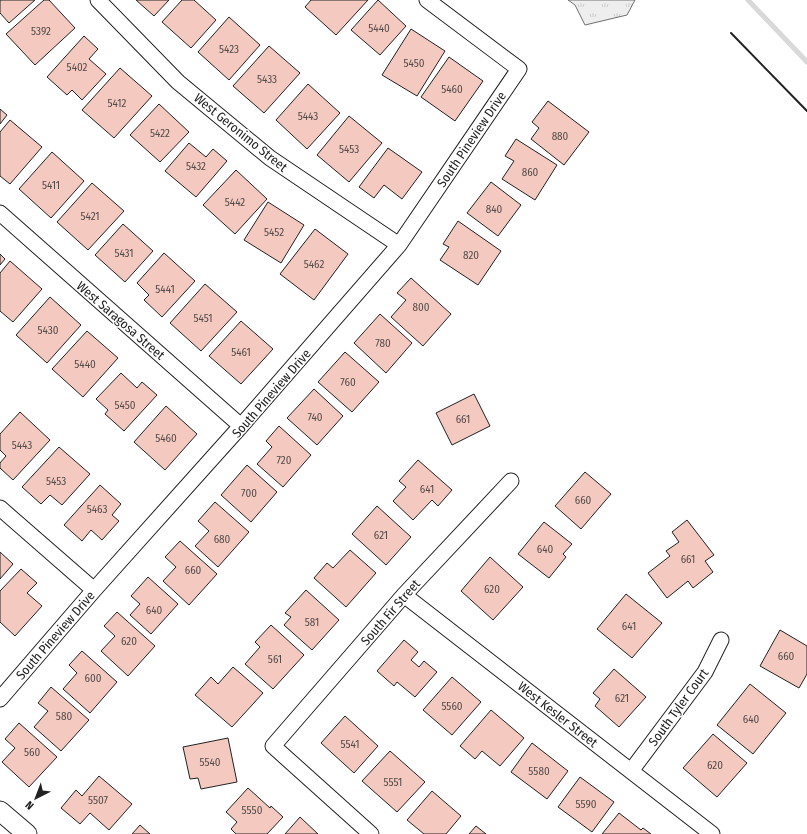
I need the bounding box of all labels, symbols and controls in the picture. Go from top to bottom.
house number: 5440 [368,22,390,35]
house number: 5392 [31,25,51,38]
house number: 5423 [219,43,239,56]
house number: 5450 [403,57,425,70]
house number: 5402 [67,61,88,74]
house number: 5433 [257,73,277,86]
house number: 5460 [441,83,463,96]
street label: South Pineview Drive [434,89,509,190]
street label: West Geronimo Street [191,90,291,175]
house number: 5412 [108,97,127,110]
house number: 5443 [298,110,318,123]
house number: 5422 [150,127,170,140]
house number: 880 [552,130,569,143]
house number: 5453 [339,143,359,156]
house number: 5432 [186,160,206,173]
house number: 860 [522,166,539,179]
house number: 5411 [42,179,60,192]
house number: 5442 [225,196,245,209]
house number: 840 [486,203,503,216]
house number: 5421 [80,210,100,223]
house number: 5452 [264,226,284,239]
house number: 5431 [114,247,134,260]
house number: 820 [463,249,479,262]
house number: 5462 [304,258,324,271]
street label: West Saragosa Street [74,278,168,363]
house number: 5441 [155,283,175,296]
house number: 800 [413,301,430,314]
house number: 5451 [193,312,213,325]
house number: 5430 [38,324,59,337]
house number: 780 [375,337,391,350]
street label: South Pineview Drive [229,346,314,441]
house number: 5461 [231,346,251,359]
house number: 5440 [74,358,96,371]
house number: 760 [340,376,356,389]
house number: 5450 [114,399,136,412]
house number: 740 [307,411,323,424]
house number: 661 [456,413,470,426]
house number: 5460 [155,432,177,445]
house number: 5443 [12,439,32,452]
house number: 720 [277,454,292,467]
house number: 5453 [46,475,66,488]
house number: 641 [420,483,434,496]
house number: 700 [241,487,257,500]
house number: 660 [575,494,592,507]
house number: 5463 [87,503,107,516]
house number: 621 [374,529,388,542]
house number: 680 [214,533,231,546]
house number: 640 [537,543,554,556]
house number: 661 [681,553,695,566]
house number: 660 [185,564,202,577]
street label: South Fir Street [358,576,424,648]
house number: 620 [484,583,500,596]
street label: South Pineview Drive [13,588,98,683]
house number: 640 [146,604,163,617]
house number: 581 [305,616,319,629]
house number: 641 [622,620,636,633]
house number: 620 [121,635,137,648]
house number: 660 [778,650,795,663]
house number: 561 [268,653,282,666]
street label: South Tyler Court [645,665,712,749]
house number: 600 [85,672,102,685]
street label: West Kesler Street [515,679,601,751]
house number: 621 [615,692,629,705]
house number: 5560 [441,700,463,713]
house number: 580 [56,710,72,723]
house number: 640 [743,713,760,726]
house number: 5541 [340,738,360,751]
house number: 560 [24,746,40,759]
house number: 5540 [199,756,221,769]
house number: 620 [707,759,723,772]
house number: 5580 [528,765,550,778]
house number: 5551 [384,776,402,789]
north arrow [16,778,56,818]
house number: 5507 [88,794,109,807]
text: N [23,798,36,812]
house number: 5590 [576,798,597,811]
house number: 5550 [242,804,263,817]

